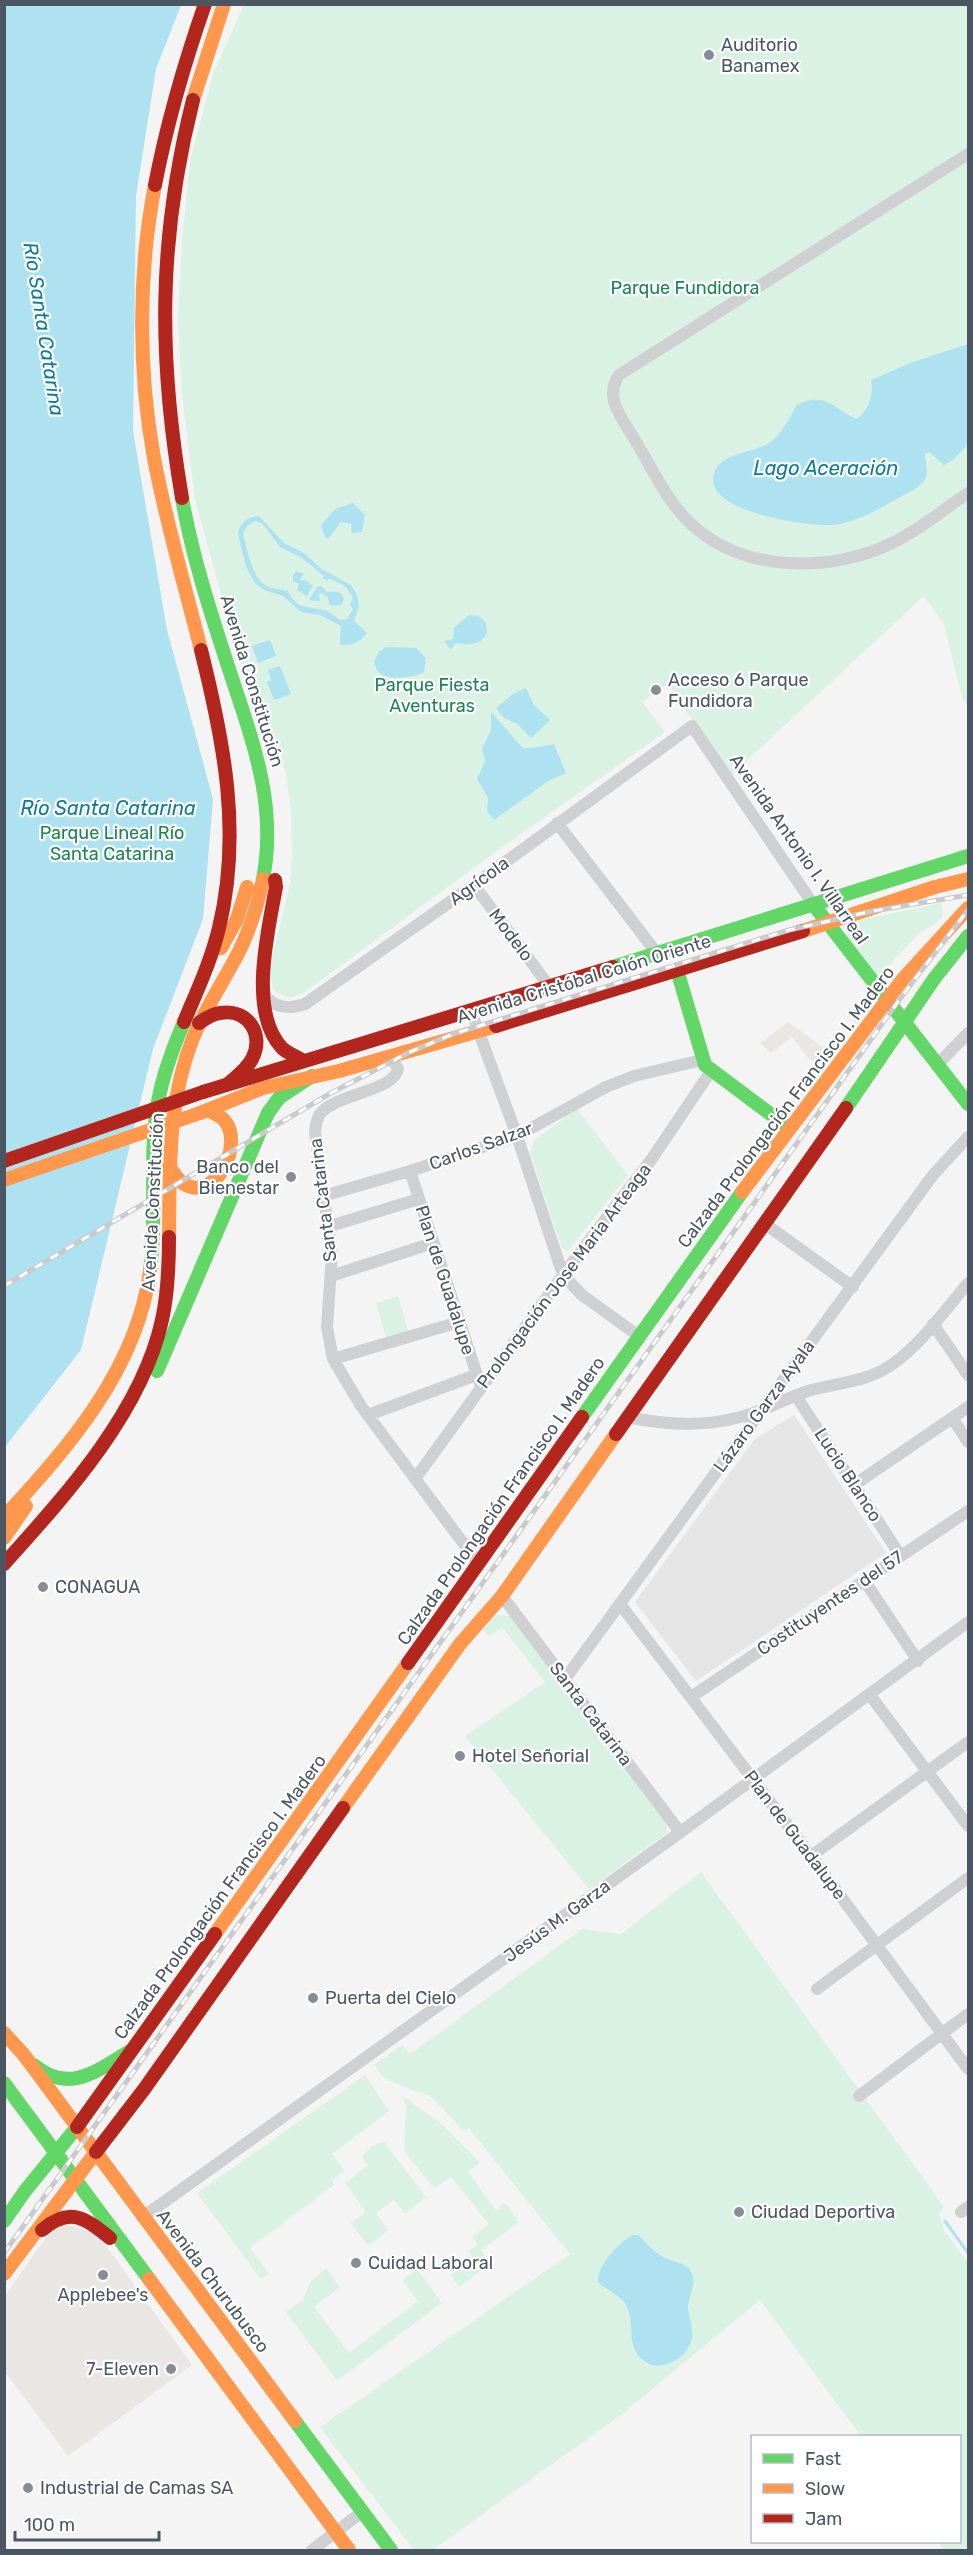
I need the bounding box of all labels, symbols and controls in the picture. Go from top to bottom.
place label: Auditorio Banamex [721,34,800,77]
marker: Auditorio Banamex [702,48,716,62]
water label: Río Santa Catarina [18,240,70,418]
park label: Parque Fundidora [611,277,759,299]
water label: Lago Aceración [754,456,898,480]
street label: Avenida Constitución [215,592,289,770]
place label: Acceso 6 Parque Fundidora [668,669,809,712]
park label: Parque Fiesta Aventuras [374,674,490,717]
marker: Acceso 6 Parque Fundidora [649,683,663,697]
street label: Avenida Antonio I. Villarreal [725,750,873,948]
water label: Río Santa Catarina [20,796,196,820]
park label: Parque Lineal Río Santa Catarina [40,822,184,865]
street label: Agrícola [445,852,513,910]
street label: Modelo [484,904,538,966]
street label: Avenida Cristóbal Colón Oriente [454,930,714,1028]
street label: Calzada Prolongación Francisco I. Madero [673,962,899,1252]
street label: Avenida Constitución [137,1112,169,1292]
street label: Carlos Salzar [426,1117,536,1175]
street label: Santa Catarina [305,1137,341,1263]
place label: Banco del Bienestar [196,1156,279,1199]
street label: Prolongación Jose Maria Arteaga [472,1159,656,1393]
marker: Banco del Bienestar [284,1170,298,1184]
street label: Plan de Guadalupe [410,1202,480,1358]
street label: Lázaro Garza Ayala [709,1336,819,1476]
street label: Calzada Prolongación Francisco I. Madero [392,1353,610,1649]
street label: Lucio Blanco [810,1424,886,1526]
street label: Costituyentes del 57 [753,1546,907,1660]
place label: CONAGUA [55,1576,140,1598]
marker: CONAGUA [36,1580,50,1594]
street label: Santa Catarina [545,1658,637,1770]
place label: Hotel Señorial [472,1745,589,1767]
marker: Hotel Señorial [453,1749,467,1763]
street label: Calzada Prolongación Francisco I. Madero [109,1750,331,2044]
street label: Plan de Guadalupe [739,1766,851,1904]
street label: Jesús M. Garza [499,1875,615,1967]
place label: Puerta del Cielo [325,1987,456,2009]
marker: Puerta del Cielo [306,1991,320,2005]
place label: Ciudad Deportiva [751,2201,895,2223]
street label: Avenida Churubusco [152,2205,274,2357]
marker: Ciudad Deportiva [732,2205,746,2219]
place label: Cuidad Laboral [368,2252,493,2274]
marker: Cuidad Laboral [349,2256,363,2270]
marker: Applebee's [96,2268,110,2282]
place label: Applebee's [57,2284,149,2306]
place label: 7-Eleven [86,2358,159,2380]
marker: 7-Eleven [164,2362,178,2376]
legend [751,2435,961,2543]
text: Fast [805,2448,841,2470]
place label: Industrial de Camas SA [40,2477,233,2499]
text: Slow [805,2478,845,2500]
marker: Industrial de Camas SA [21,2481,35,2495]
scale bar [15,2504,159,2542]
text: Jam [805,2508,842,2530]
text: 100 m [24,2514,75,2536]

